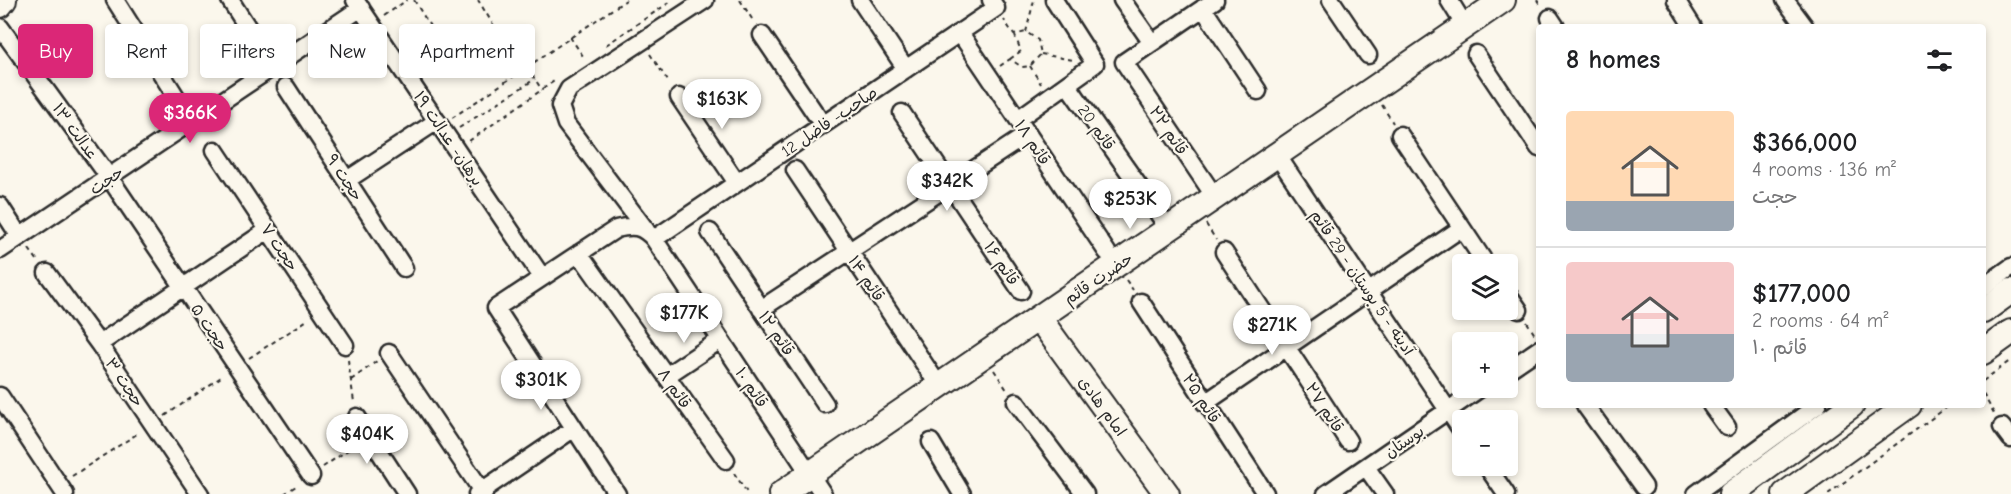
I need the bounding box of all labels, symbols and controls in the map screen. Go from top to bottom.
chip: Buy [18,24,93,78]
chip: Rent [105,24,188,78]
chip: Filters [200,24,296,78]
chip: New [308,24,387,78]
chip: Apartment [399,24,535,78]
icon: filters [1923,44,1956,77]
text: 8 homes [1566,45,1660,75]
pin: $163K [680,79,764,130]
street label: صاحب- فاضل 12 [778,83,881,160]
text: $163K [696,87,748,110]
street label: برهان- عدالت ۱۹ [410,88,486,189]
pin: $366K [148,93,232,144]
street label: عدالت ۱۳ [49,100,102,163]
text: $366K [163,101,217,124]
street label: قائم 20 [1072,101,1118,155]
street label: قائم ۲۲ [1143,103,1191,160]
street label: قائم ۱۸ [1008,117,1054,170]
text: $366,000 [1752,128,1857,158]
icon: home [1614,135,1686,207]
street label: حجت ۹ [322,151,366,204]
text: 4 rooms · 136 m² [1752,158,1896,181]
pin: $342K [905,161,989,212]
street label: حجت [86,163,127,199]
text: $342K [921,169,973,192]
pin: $253K [1088,179,1172,230]
text: حجت [1752,185,1798,208]
text: $253K [1103,187,1157,210]
street label: آدینه - 5 بوستان - 29 قائم [1304,206,1418,361]
street label: حجت ۷ [257,220,302,275]
street label: قائم ۱۶ [978,238,1022,290]
street label: حضرت قائم [1061,249,1138,311]
street label: قائم ۱۴ [842,252,888,306]
map controls [1452,254,1518,476]
button: layers [1452,254,1518,320]
text: $177,000 [1752,279,1851,309]
icon: home [1614,286,1686,358]
pin: $177K [642,293,726,344]
street label: حجت ۵ [187,301,231,355]
text: $177K [659,301,709,324]
pin: $271K [1230,305,1314,356]
street label: قائم ۱۲ [752,308,798,361]
text: 2 rooms · 64 m² [1752,309,1888,332]
text: $271K [1247,313,1297,336]
button: + [1452,332,1518,398]
text: قائم ۱۰ [1752,336,1807,359]
street label: حجت ۳ [101,355,147,410]
pin: $301K [499,360,583,411]
street label: قائم ۱۰ [729,364,771,413]
street label: قائم ۸ [652,365,694,414]
text: $301K [515,368,567,391]
street label: قائم ۲۵ [1176,371,1224,428]
street label: امام هادی [1072,373,1130,442]
street label: قائم ۲۷ [1299,379,1347,437]
button: − [1452,410,1518,476]
pin: $404K [325,414,409,465]
text: $404K [340,422,394,445]
street label: بوستان [1381,422,1428,462]

